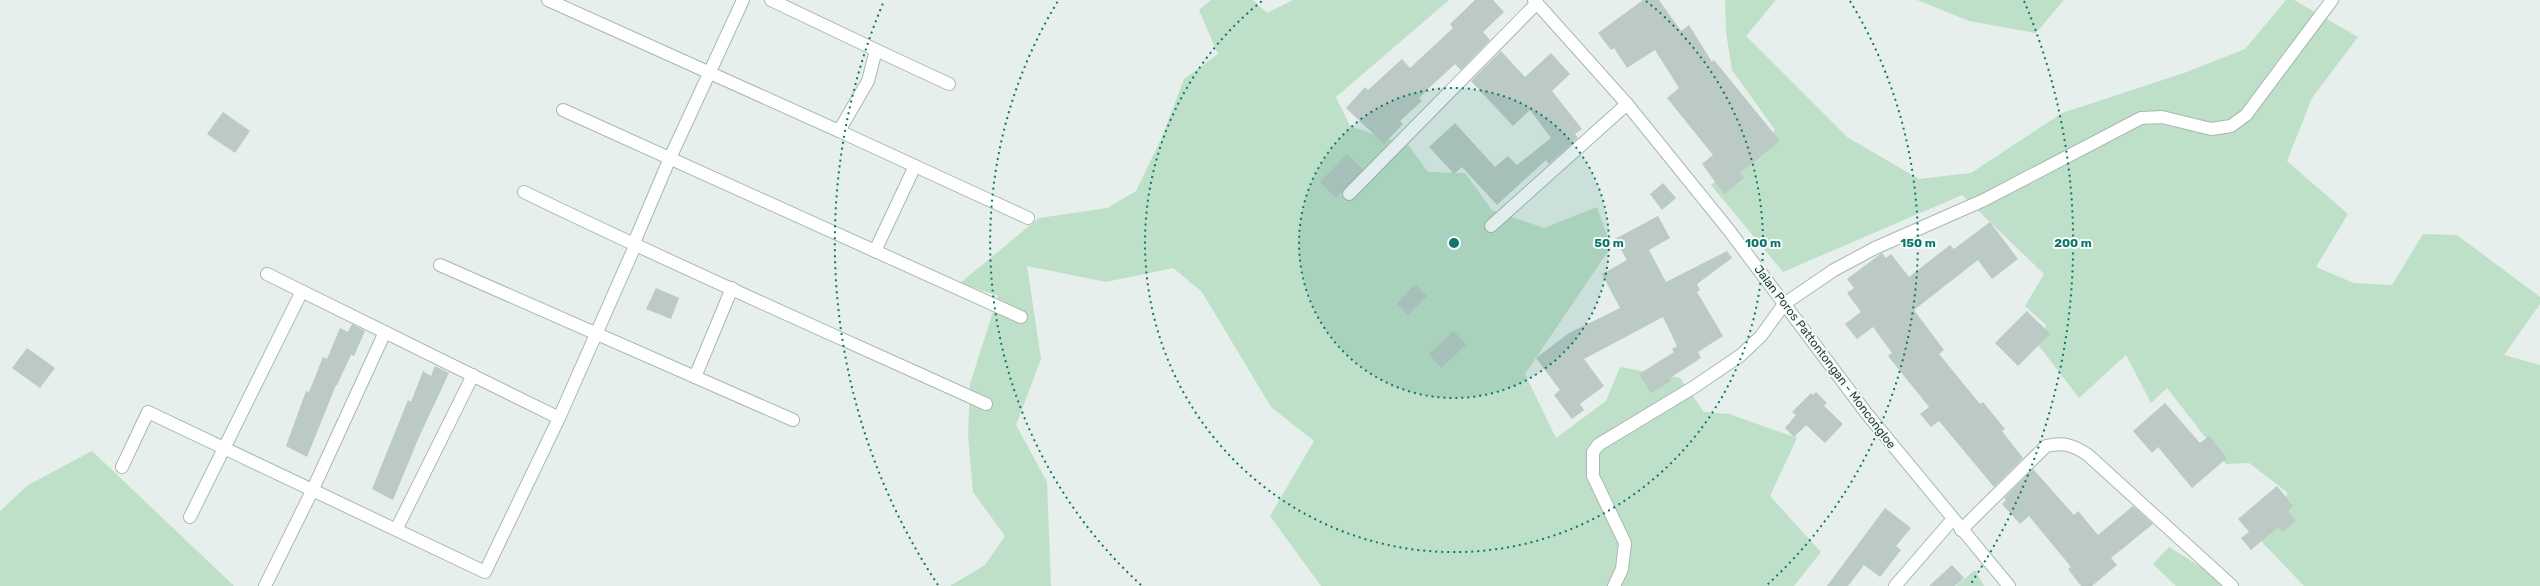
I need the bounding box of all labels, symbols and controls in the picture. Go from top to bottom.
centre of rings [1447,236,1461,250]
text: 50 m [1594,236,1624,250]
text: 100 m [1745,236,1781,250]
text: 150 m [1900,236,1936,250]
text: 200 m [2054,236,2092,250]
street label: Jalan Poros Pattontongan - Moncongloe [1751,262,1899,452]

